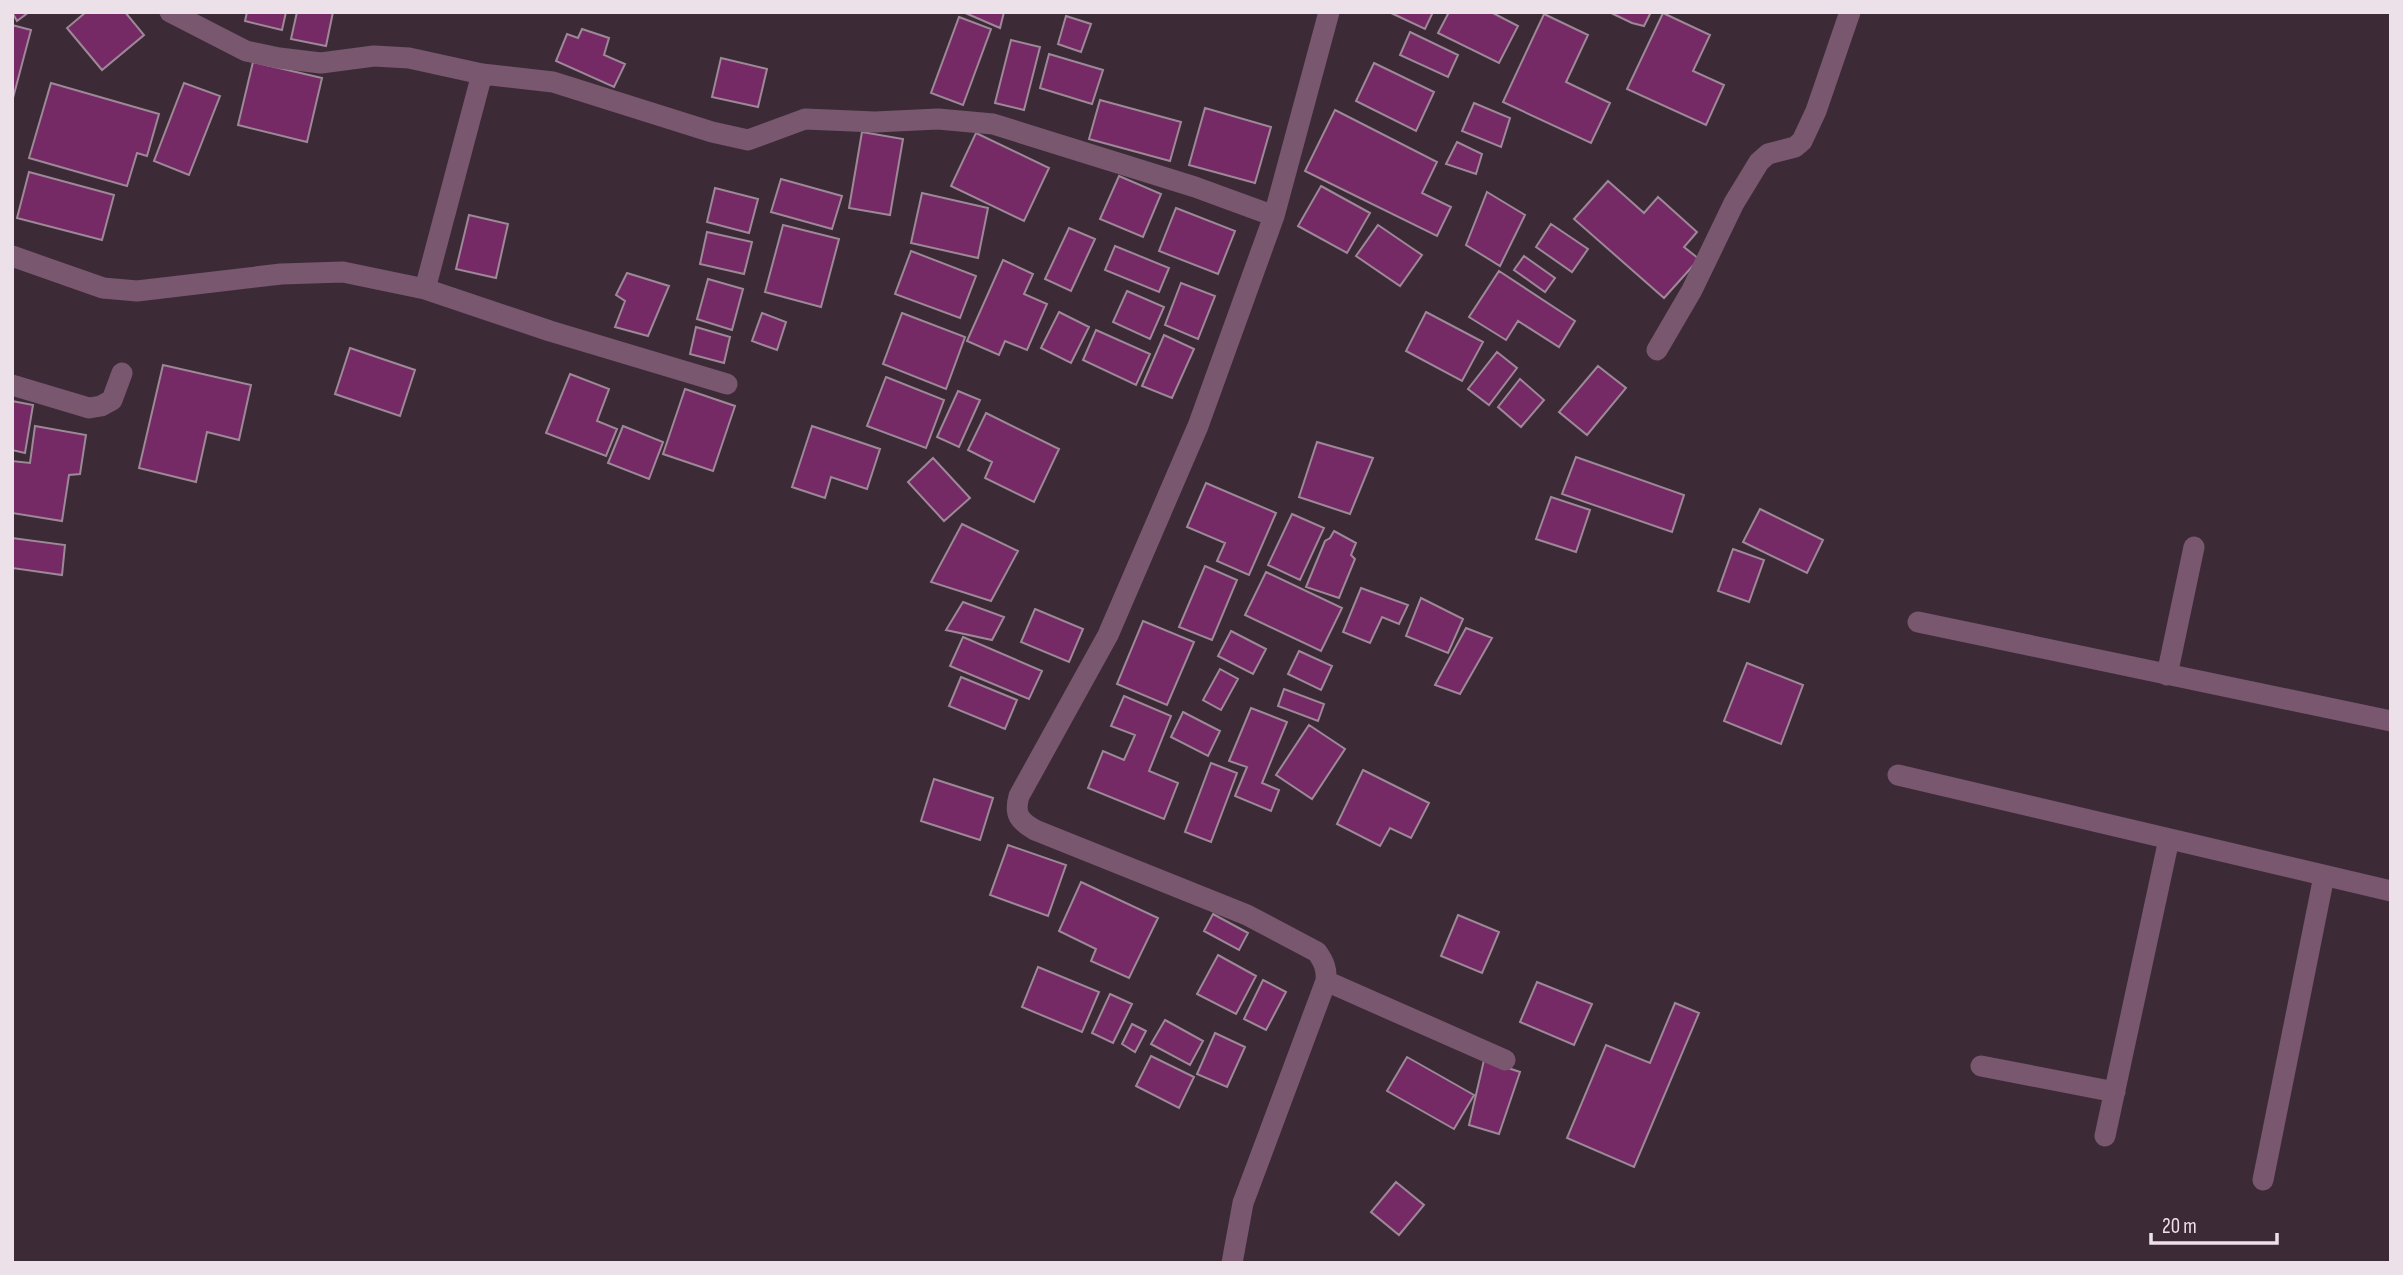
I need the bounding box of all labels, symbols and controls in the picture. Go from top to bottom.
scale bar [2151,1202,2277,1246]
text: 20 m [2162,1214,2197,1239]

